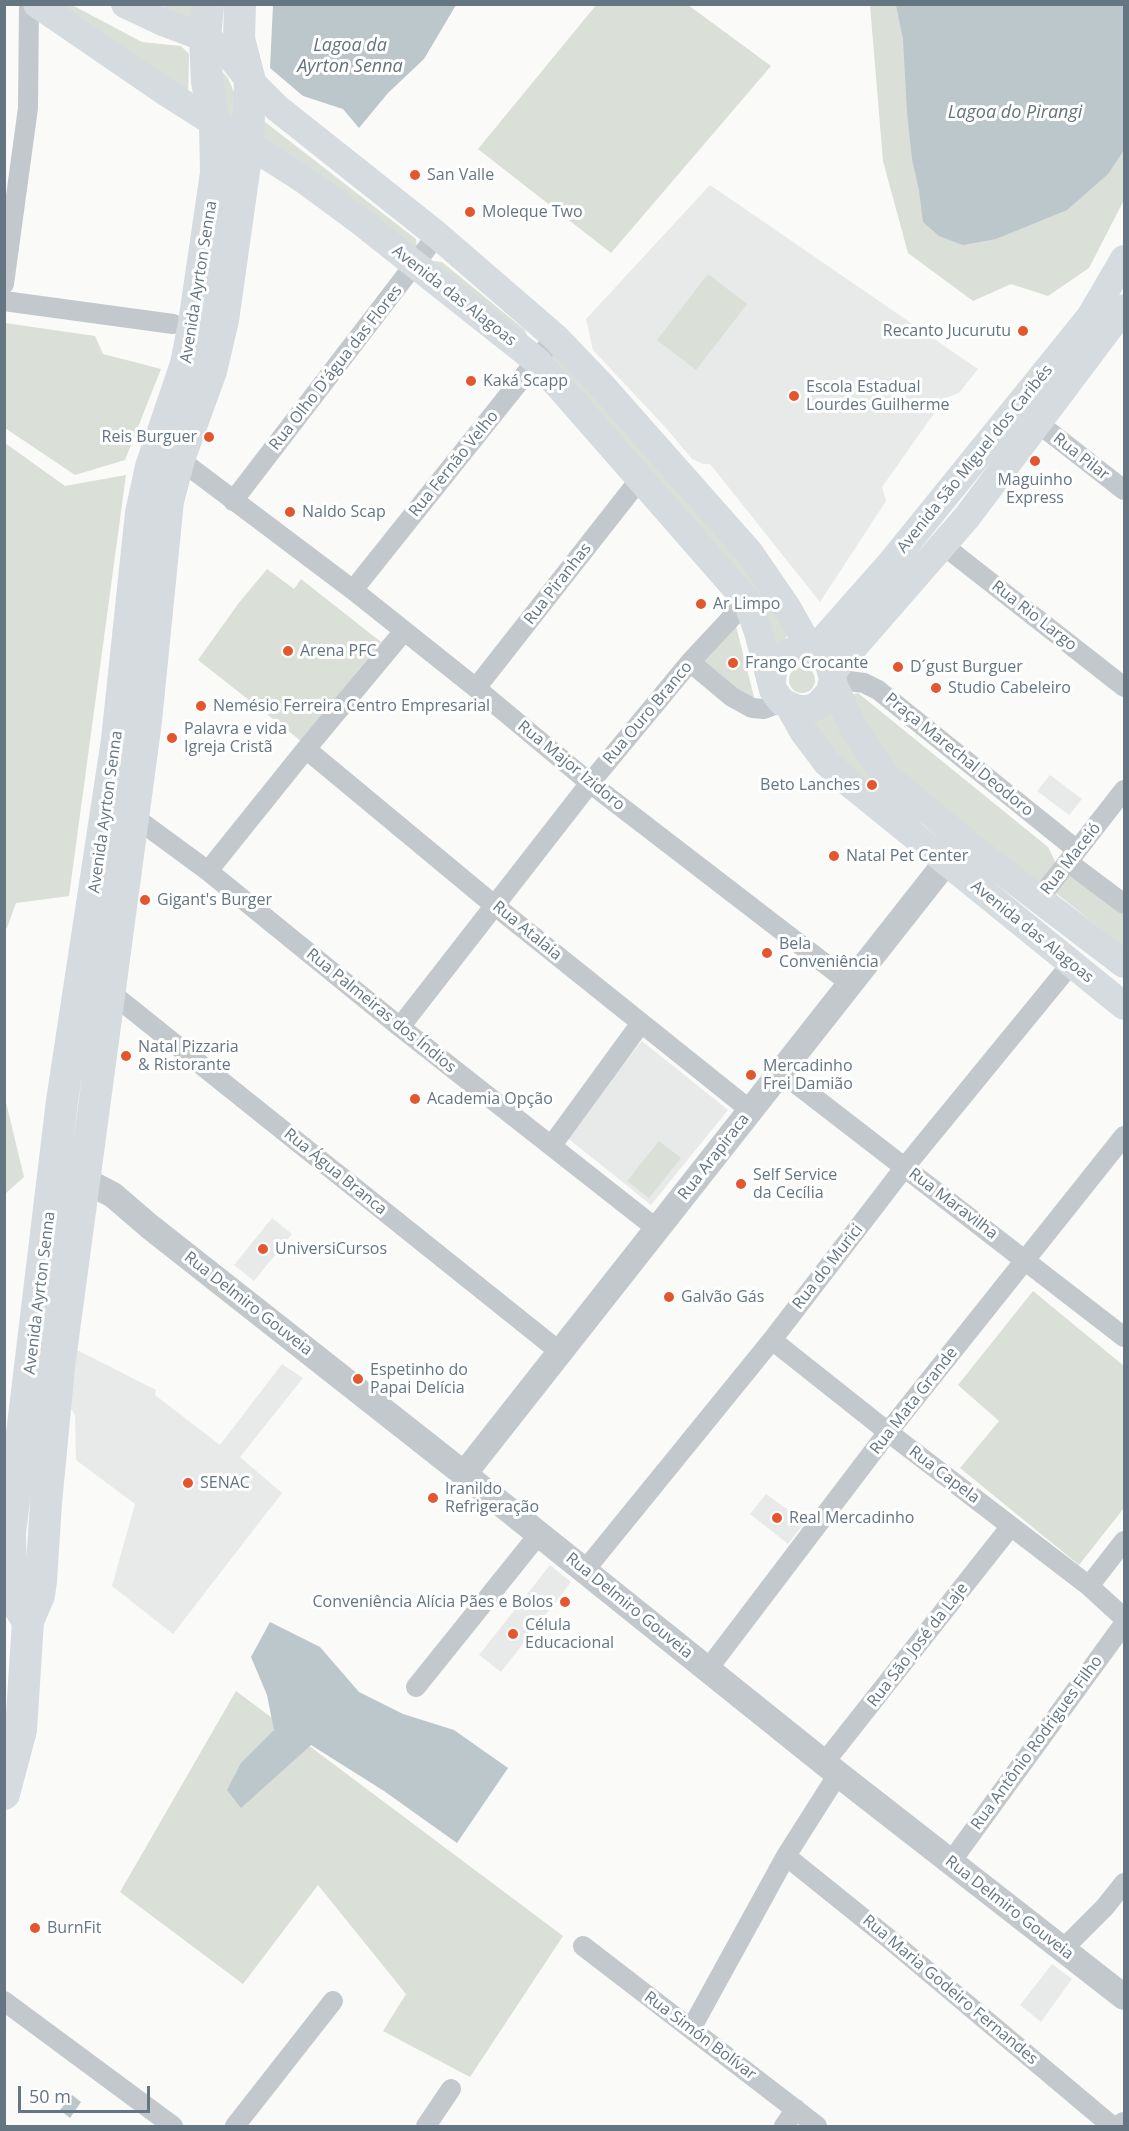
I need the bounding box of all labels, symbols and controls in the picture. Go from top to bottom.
water label: Lagoa da Ayrton Senna [297,35,403,78]
water label: Lagoa do Pirangi [948,102,1082,124]
place label: San Valle [427,165,494,185]
marker: San Valle [408,168,422,182]
street label: Avenida Ayrton Senna [177,199,221,365]
place label: Moleque Two [482,202,583,222]
marker: Moleque Two [463,205,477,219]
street label: Avenida das Alagoas [388,242,520,350]
street label: Rua Olho D'água das Flores [266,282,406,454]
place label: Recanto Jucurutu [883,321,1011,341]
marker: Recanto Jucurutu [1016,324,1030,338]
street label: Avenida São Miguel dos Caribés [893,361,1057,557]
place label: Kaká Scapp [483,371,568,391]
marker: Kaká Scapp [464,374,478,388]
place label: Escola Estadual Lourdes Guilherme [806,377,950,415]
marker: Escola Estadual Lourdes Guilherme [787,389,801,403]
street label: Rua Fernão Velho [405,407,503,521]
place label: Reis Burguer [102,427,197,447]
street label: Rua Pilar [1049,429,1113,485]
marker: Reis Burguer [202,430,216,444]
marker: Maguinho Express [1028,454,1042,468]
place label: Maguinho Express [997,470,1073,508]
place label: Naldo Scap [302,502,386,522]
marker: Naldo Scap [283,505,297,519]
street label: Rua Piranhas [520,539,596,629]
street label: Rua Rio Largo [988,577,1080,655]
place label: Ar Limpo [713,594,780,614]
marker: Ar Limpo [694,597,708,611]
place label: Arena PFC [300,641,376,661]
marker: Arena PFC [281,644,295,658]
place label: Frango Crocante [745,653,868,673]
marker: Frango Crocante [726,656,740,670]
place label: D´gust Burguer [910,657,1023,677]
street label: Rua Ouro Branco [599,658,697,768]
marker: D´gust Burguer [891,660,905,674]
place label: Studio Cabeleiro [948,678,1071,698]
marker: Studio Cabeleiro [929,681,943,695]
street label: Praça Marechal Deodoro [881,689,1037,821]
place label: Nemésio Ferreira Centro Empresarial [213,696,490,716]
marker: Nemésio Ferreira Centro Empresarial [194,699,208,713]
street label: Rua Major Izidoro [514,717,628,815]
place label: Palavra e vida Igreja Cristã [184,719,287,757]
street label: Avenida Ayrton Senna [85,729,127,895]
marker: Palavra e vida Igreja Cristã [165,731,179,745]
place label: Beto Lanches [760,775,860,795]
marker: Beto Lanches [865,778,879,792]
street label: Rua Maceió [1037,819,1105,899]
place label: Natal Pet Center [846,846,968,866]
marker: Natal Pet Center [827,849,841,863]
street label: Avenida das Alagoas [967,877,1097,987]
place label: Gigant's Burger [157,890,272,910]
marker: Gigant's Burger [138,893,152,907]
street label: Rua Atalaia [489,897,565,965]
place label: Bela Conveniência [779,934,879,972]
street label: Rua Palmeiras dos Índios [302,945,460,1077]
marker: Bela Conveniência [760,946,774,960]
place label: Natal Pizzaria & Ristorante [138,1037,239,1075]
marker: Natal Pizzaria & Ristorante [119,1049,133,1063]
place label: Mercadinho Frei Damião [763,1056,853,1094]
marker: Mercadinho Frei Damião [744,1068,758,1082]
place label: Academia Opção [427,1089,553,1109]
marker: Academia Opção [408,1092,422,1106]
street label: Rua Arapiraca [674,1110,754,1204]
street label: Rua Água Branca [280,1125,390,1219]
street label: Rua Maravilha [905,1164,1001,1244]
place label: Self Service da Cecília [753,1165,837,1203]
marker: Self Service da Cecília [734,1177,748,1191]
street label: Avenida Ayrton Senna [20,1210,60,1376]
street label: Rua do Murici [789,1221,867,1313]
place label: UniversiCursos [275,1239,387,1259]
marker: UniversiCursos [256,1242,270,1256]
street label: Rua Delmiro Gouveia [180,1248,316,1360]
place label: Galvão Gás [681,1287,764,1307]
marker: Galvão Gás [662,1290,676,1304]
street label: Rua Mata Grande [866,1344,962,1458]
place label: Espetinho do Papai Delícia [370,1360,468,1398]
marker: Espetinho do Papai Delícia [351,1372,365,1386]
street label: Rua Capela [905,1442,983,1508]
place label: SENAC [200,1473,250,1493]
marker: SENAC [181,1476,195,1490]
place label: Iranildo Refrigeração [445,1479,539,1517]
marker: Iranildo Refrigeração [426,1491,440,1505]
place label: Real Mercadinho [789,1508,914,1528]
marker: Real Mercadinho [770,1511,784,1525]
street label: Rua Delmiro Gouveia [562,1549,696,1663]
street label: Rua São José da Laje [864,1579,972,1711]
place label: Conveniência Alícia Pães e Bolos [312,1592,553,1612]
marker: Conveniência Alícia Pães e Bolos [558,1595,572,1609]
place label: Célula Educacional [525,1615,614,1653]
marker: Célula Educacional [506,1627,520,1641]
street label: Rua Antônio Rodrigues Filho [967,1652,1107,1834]
street label: Rua Delmiro Gouveia [941,1852,1077,1964]
street label: Rua Maria Godeiro Fernandes [859,1911,1041,2069]
place label: BurnFit [47,1918,101,1938]
marker: BurnFit [28,1921,42,1935]
street label: Rua Simón Bolívar [640,1988,760,2084]
scale bar [21,2074,153,2112]
text: 50 m [29,2084,71,2108]

